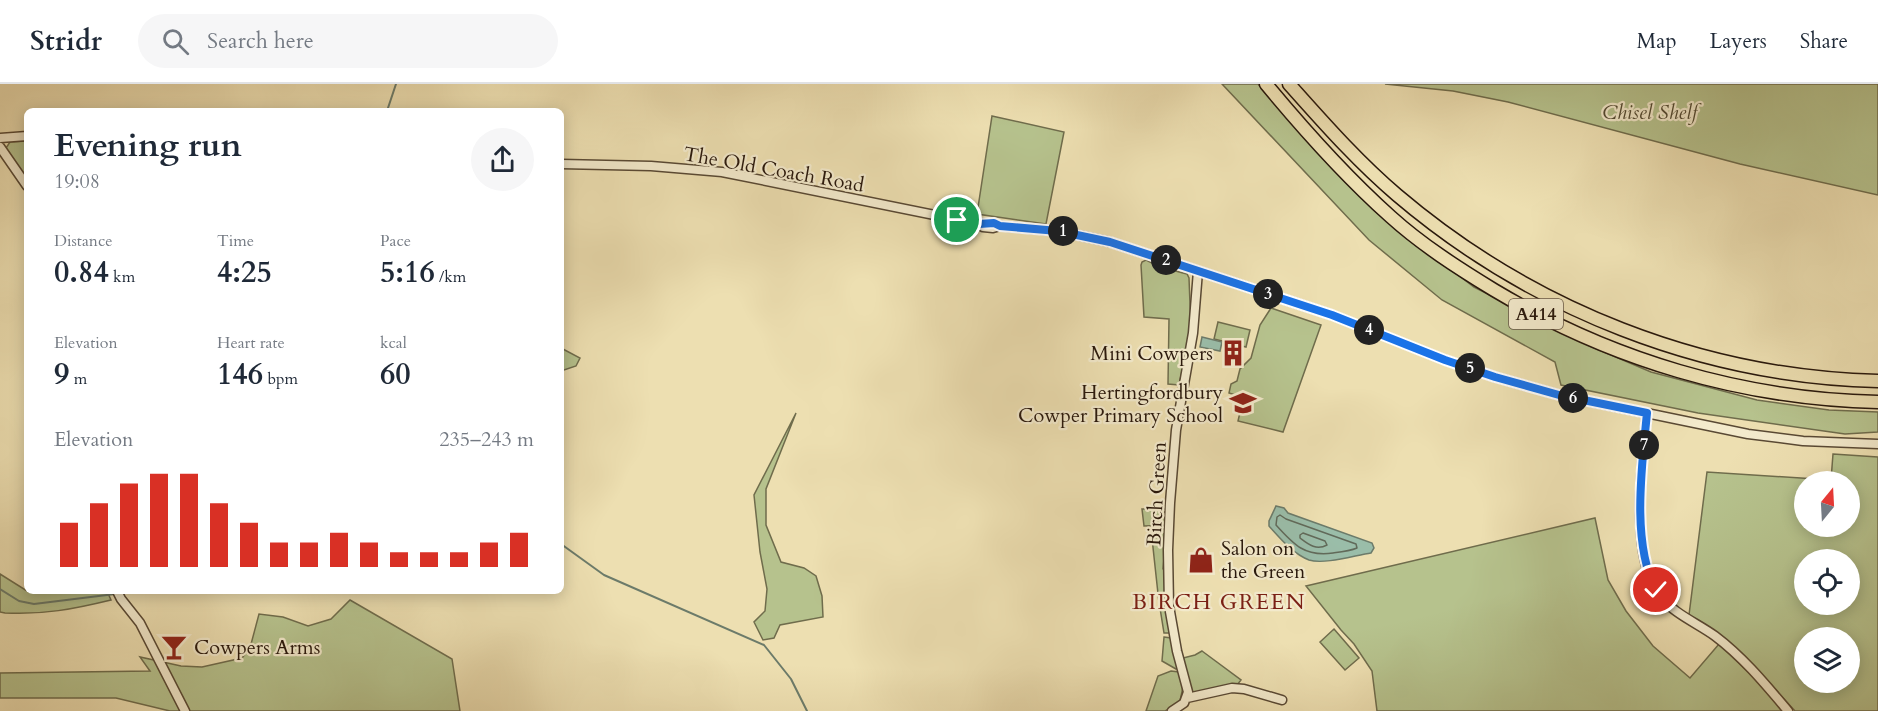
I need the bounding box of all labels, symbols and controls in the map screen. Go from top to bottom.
search box [138,14,558,68]
text: Stridr [30,22,102,60]
icon: search [159,25,192,58]
text: Search here [207,26,314,56]
text: Map [1637,27,1677,56]
text: Layers [1710,27,1767,56]
text: Share [1800,27,1848,56]
park label: Chisel Shelf [1602,99,1702,126]
text: Evening run [54,123,242,168]
button: share [471,128,534,191]
street label: The Old Coach Road [682,140,867,199]
text: 19:08 [54,168,100,195]
pin [931,194,982,245]
icon: arrive [940,203,973,236]
pin: 1 [1048,216,1078,246]
text: 1 [1059,220,1067,242]
text: Distance [54,230,112,252]
text: Time [217,230,254,252]
text: Pace [380,230,411,252]
pin: 2 [1151,245,1181,275]
text: 2 [1162,249,1170,271]
text: 0.84 [54,252,109,293]
text: 4:25 [217,252,272,293]
text: 5:16 [380,252,435,293]
text: km [109,266,135,288]
text: /km [435,266,466,288]
pin: 3 [1253,279,1283,309]
text: 3 [1264,283,1272,305]
road number: A414 [1509,299,1563,329]
pin: 4 [1354,315,1384,345]
text: 4 [1365,319,1373,341]
text: Elevation [54,332,118,354]
text: Heart rate [217,332,285,354]
text: kcal [380,332,407,354]
building icon: Mini Cowpers [1218,338,1248,368]
place label: Mini Cowpers [1090,340,1213,367]
pin: 5 [1455,353,1485,383]
text: 9 [54,354,69,395]
text: 146 [217,354,263,395]
text: 60 [380,354,411,395]
text: 5 [1466,357,1474,379]
text: m [69,368,87,390]
text: bpm [263,368,298,390]
place label: Hertingfordbury Cowper Primary School [1018,379,1223,429]
pin: 6 [1558,383,1588,413]
text: 6 [1569,387,1577,409]
school or university icon: Hertingfordbury Cowper Primary School [1228,388,1258,418]
text: Elevation [54,426,133,453]
text: 235–243 m [439,426,534,453]
pin: 7 [1629,430,1659,460]
text: 7 [1640,434,1648,456]
street label: Birch Green [1140,440,1173,547]
north arrow [1794,471,1860,537]
map controls [1794,471,1860,693]
place label: Salon on the Green [1221,535,1306,585]
shop icon: Salon on the Green [1186,545,1216,575]
button: locate [1794,549,1860,615]
pin [1630,564,1681,615]
icon: check [1639,573,1672,606]
district label: BIRCH GREEN [1132,587,1306,617]
button: layers [1794,627,1860,693]
bar icon: Cowpers Arms [159,632,189,662]
place label: Cowpers Arms [194,634,320,661]

